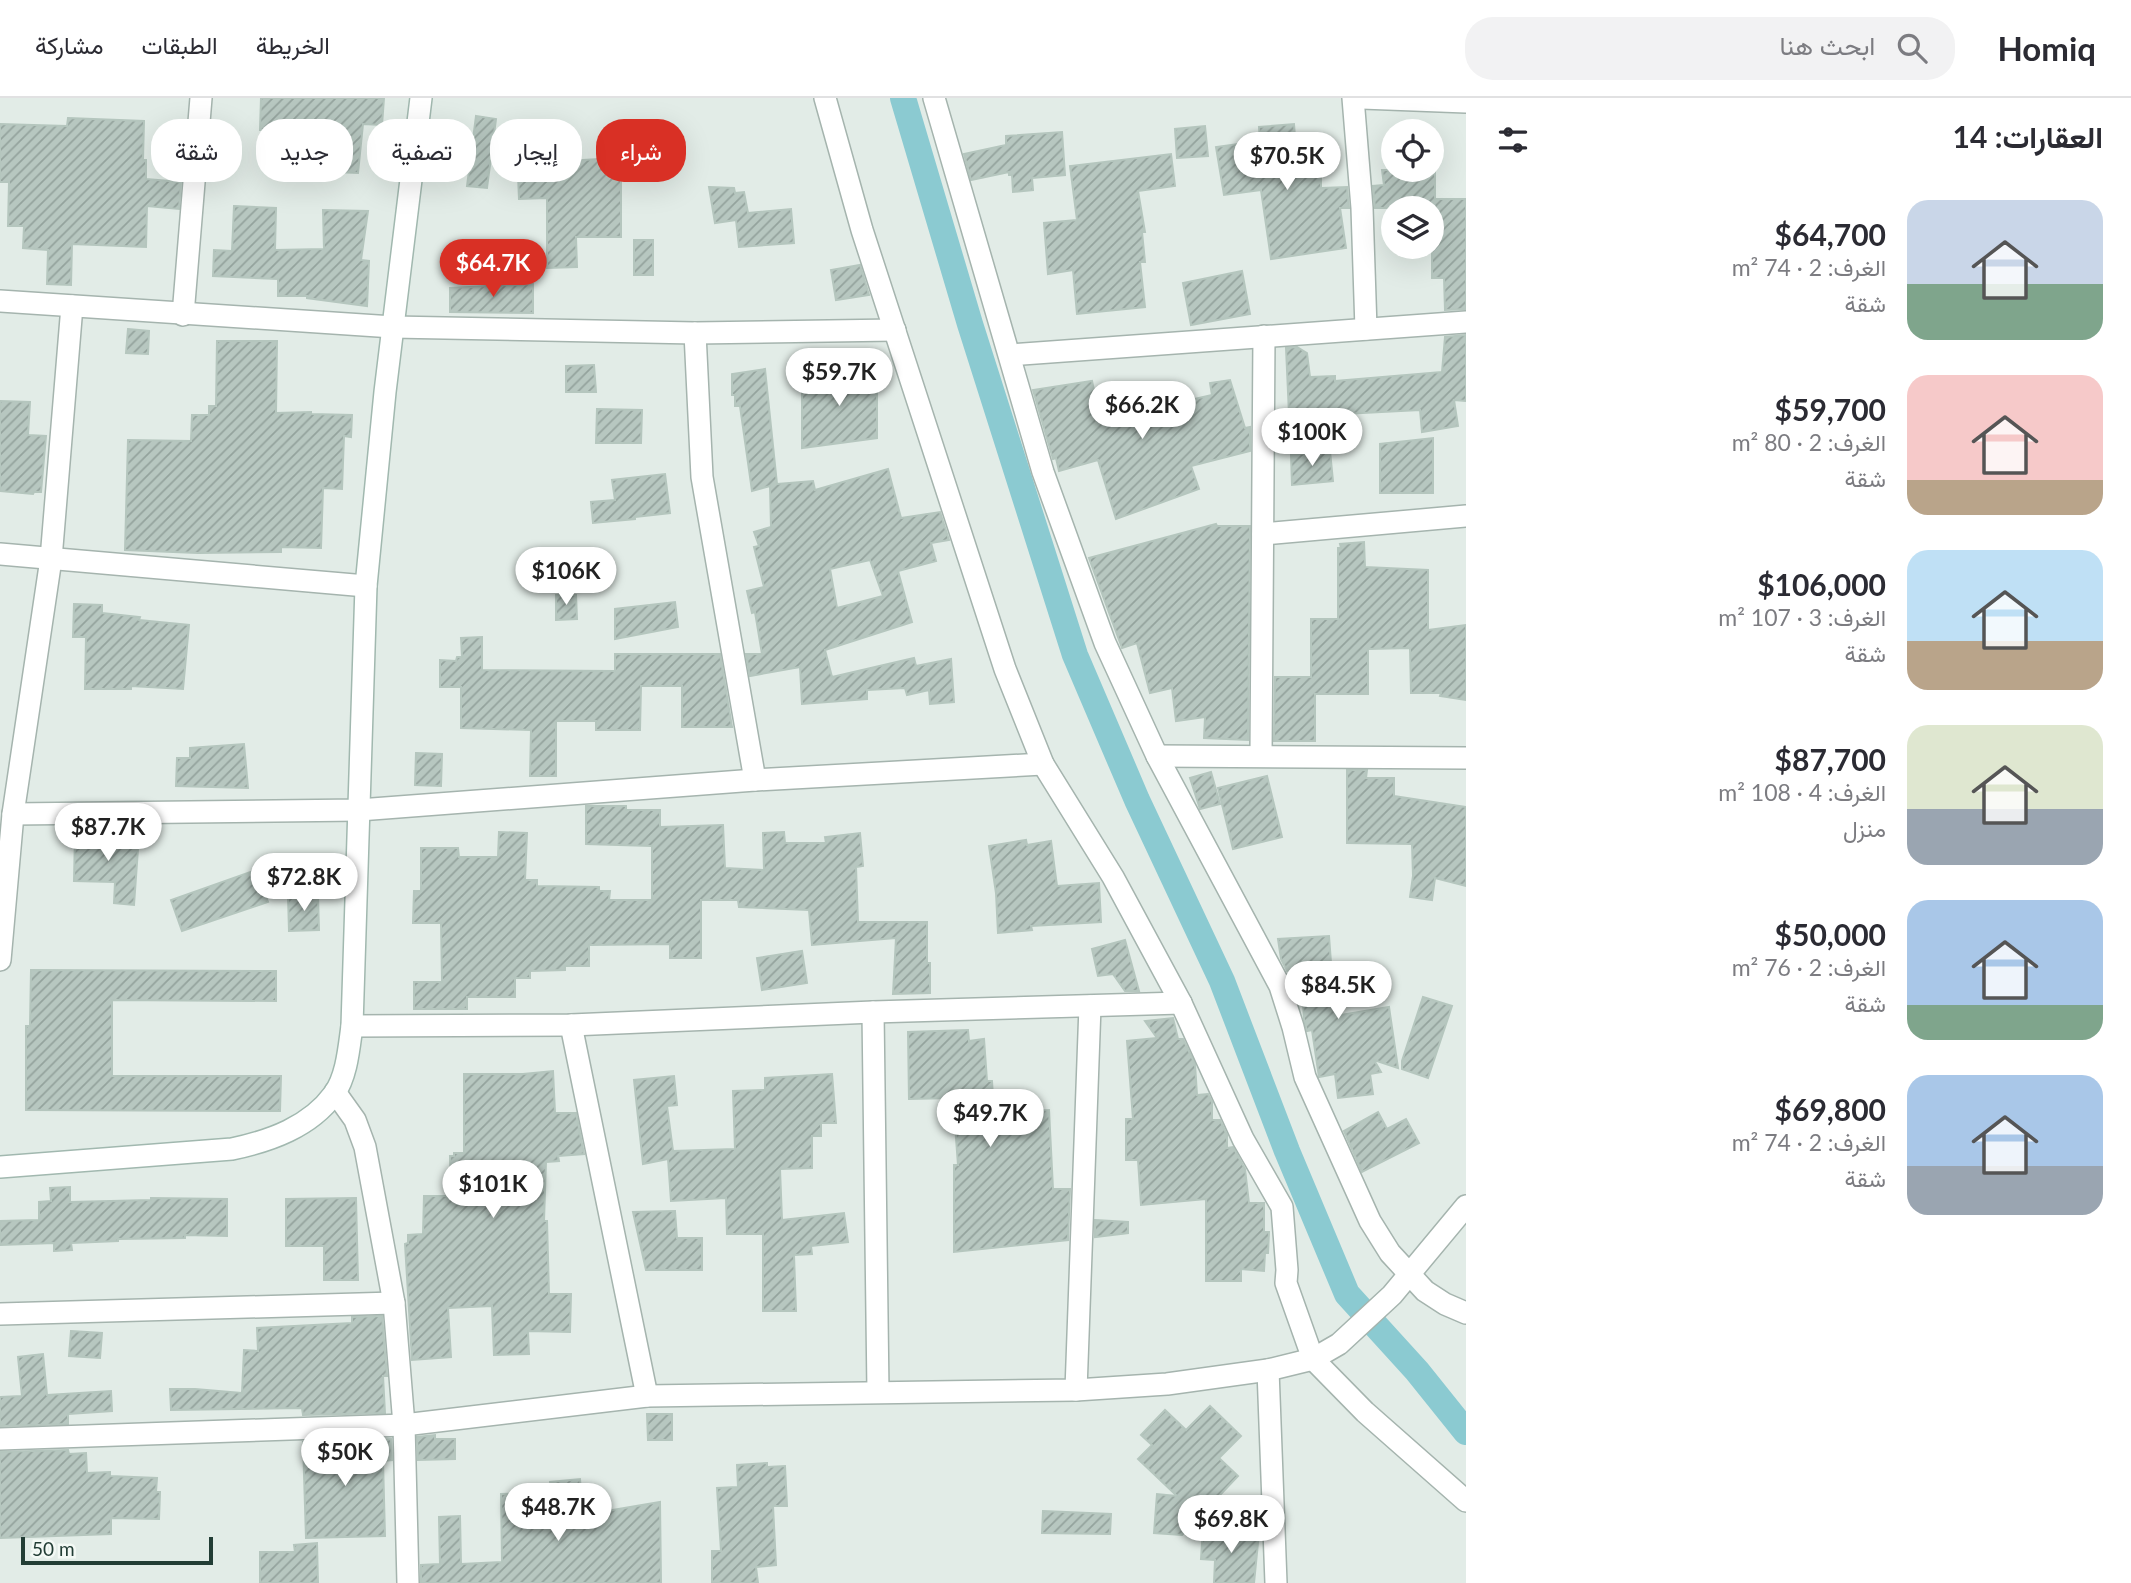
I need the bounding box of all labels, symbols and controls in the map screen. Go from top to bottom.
search box [1465,17,1955,80]
text: Homiq [1997,28,2096,68]
text: ابحث هنا [1780,29,1875,61]
icon: search [1893,29,1931,67]
text: مشاركة [35,30,103,59]
text: الطبقات [141,30,218,59]
text: الخريطة [256,30,330,59]
text: العقارات: 14 [1953,118,2103,154]
chip: شقة [151,119,242,182]
chip: جديد [256,119,353,182]
chip: تصفية [367,119,476,182]
chip: إيجار [490,119,582,182]
chip: شراء [596,119,686,182]
map controls [1381,119,1444,259]
button: locate [1381,119,1444,182]
icon: filters [1494,121,1532,159]
pin: $70.5K [1230,132,1344,192]
text: $70.5K [1250,141,1324,169]
button: layers [1381,196,1444,259]
text: $64,700 [1775,216,1886,252]
icon: home [1963,228,2047,312]
pin: $64.7K [436,240,550,299]
text: $64.7K [456,248,530,276]
text: الغرف: 2 · 74 m² [1732,253,1886,281]
text: شقة [1844,289,1886,317]
pin: $59.7K [782,348,896,408]
text: $59.7K [802,357,876,385]
pin: $66.2K [1085,382,1199,441]
text: $66.2K [1105,390,1179,418]
text: $59,700 [1775,391,1886,427]
icon: home [1963,403,2047,487]
pin: $100K [1263,408,1361,468]
text: $100K [1277,417,1347,445]
text: الغرف: 2 · 80 m² [1732,428,1886,456]
text: شقة [1844,464,1886,492]
pin: $106K [517,547,615,607]
text: $106K [531,556,601,584]
text: $106,000 [1757,566,1886,602]
icon: home [1963,578,2047,662]
text: الغرف: 3 · 107 m² [1718,603,1886,631]
text: شقة [1844,639,1886,667]
text: $87,700 [1775,741,1886,777]
icon: home [1963,753,2047,837]
text: الغرف: 4 · 108 m² [1718,778,1886,806]
pin: $87.7K [51,804,165,863]
text: $87.7K [71,812,145,840]
text: منزل [1843,814,1886,842]
pin: $72.8K [247,854,361,913]
text: $72.8K [267,862,341,890]
text: $50,000 [1775,916,1886,952]
icon: home [1963,928,2047,1012]
text: الغرف: 2 · 76 m² [1732,953,1886,981]
pin: $84.5K [1281,962,1395,1021]
text: $84.5K [1301,970,1375,998]
text: شقة [1844,989,1886,1017]
pin: $49.7K [933,1090,1047,1149]
text: $69,800 [1775,1091,1886,1127]
text: $49.7K [953,1098,1027,1126]
icon: home [1963,1103,2047,1187]
text: الغرف: 2 · 74 m² [1732,1128,1886,1156]
pin: $101K [444,1160,542,1220]
text: شقة [1844,1164,1886,1192]
text: $101K [458,1169,528,1197]
pin: $50K [304,1428,386,1488]
text: $50K [317,1437,373,1465]
pin: $48.7K [501,1484,615,1543]
text: $48.7K [521,1492,595,1520]
pin: $69.8K [1174,1496,1288,1555]
text: $69.8K [1194,1504,1268,1532]
scale bar [21,1534,214,1566]
text: 50 m [32,1537,75,1560]

